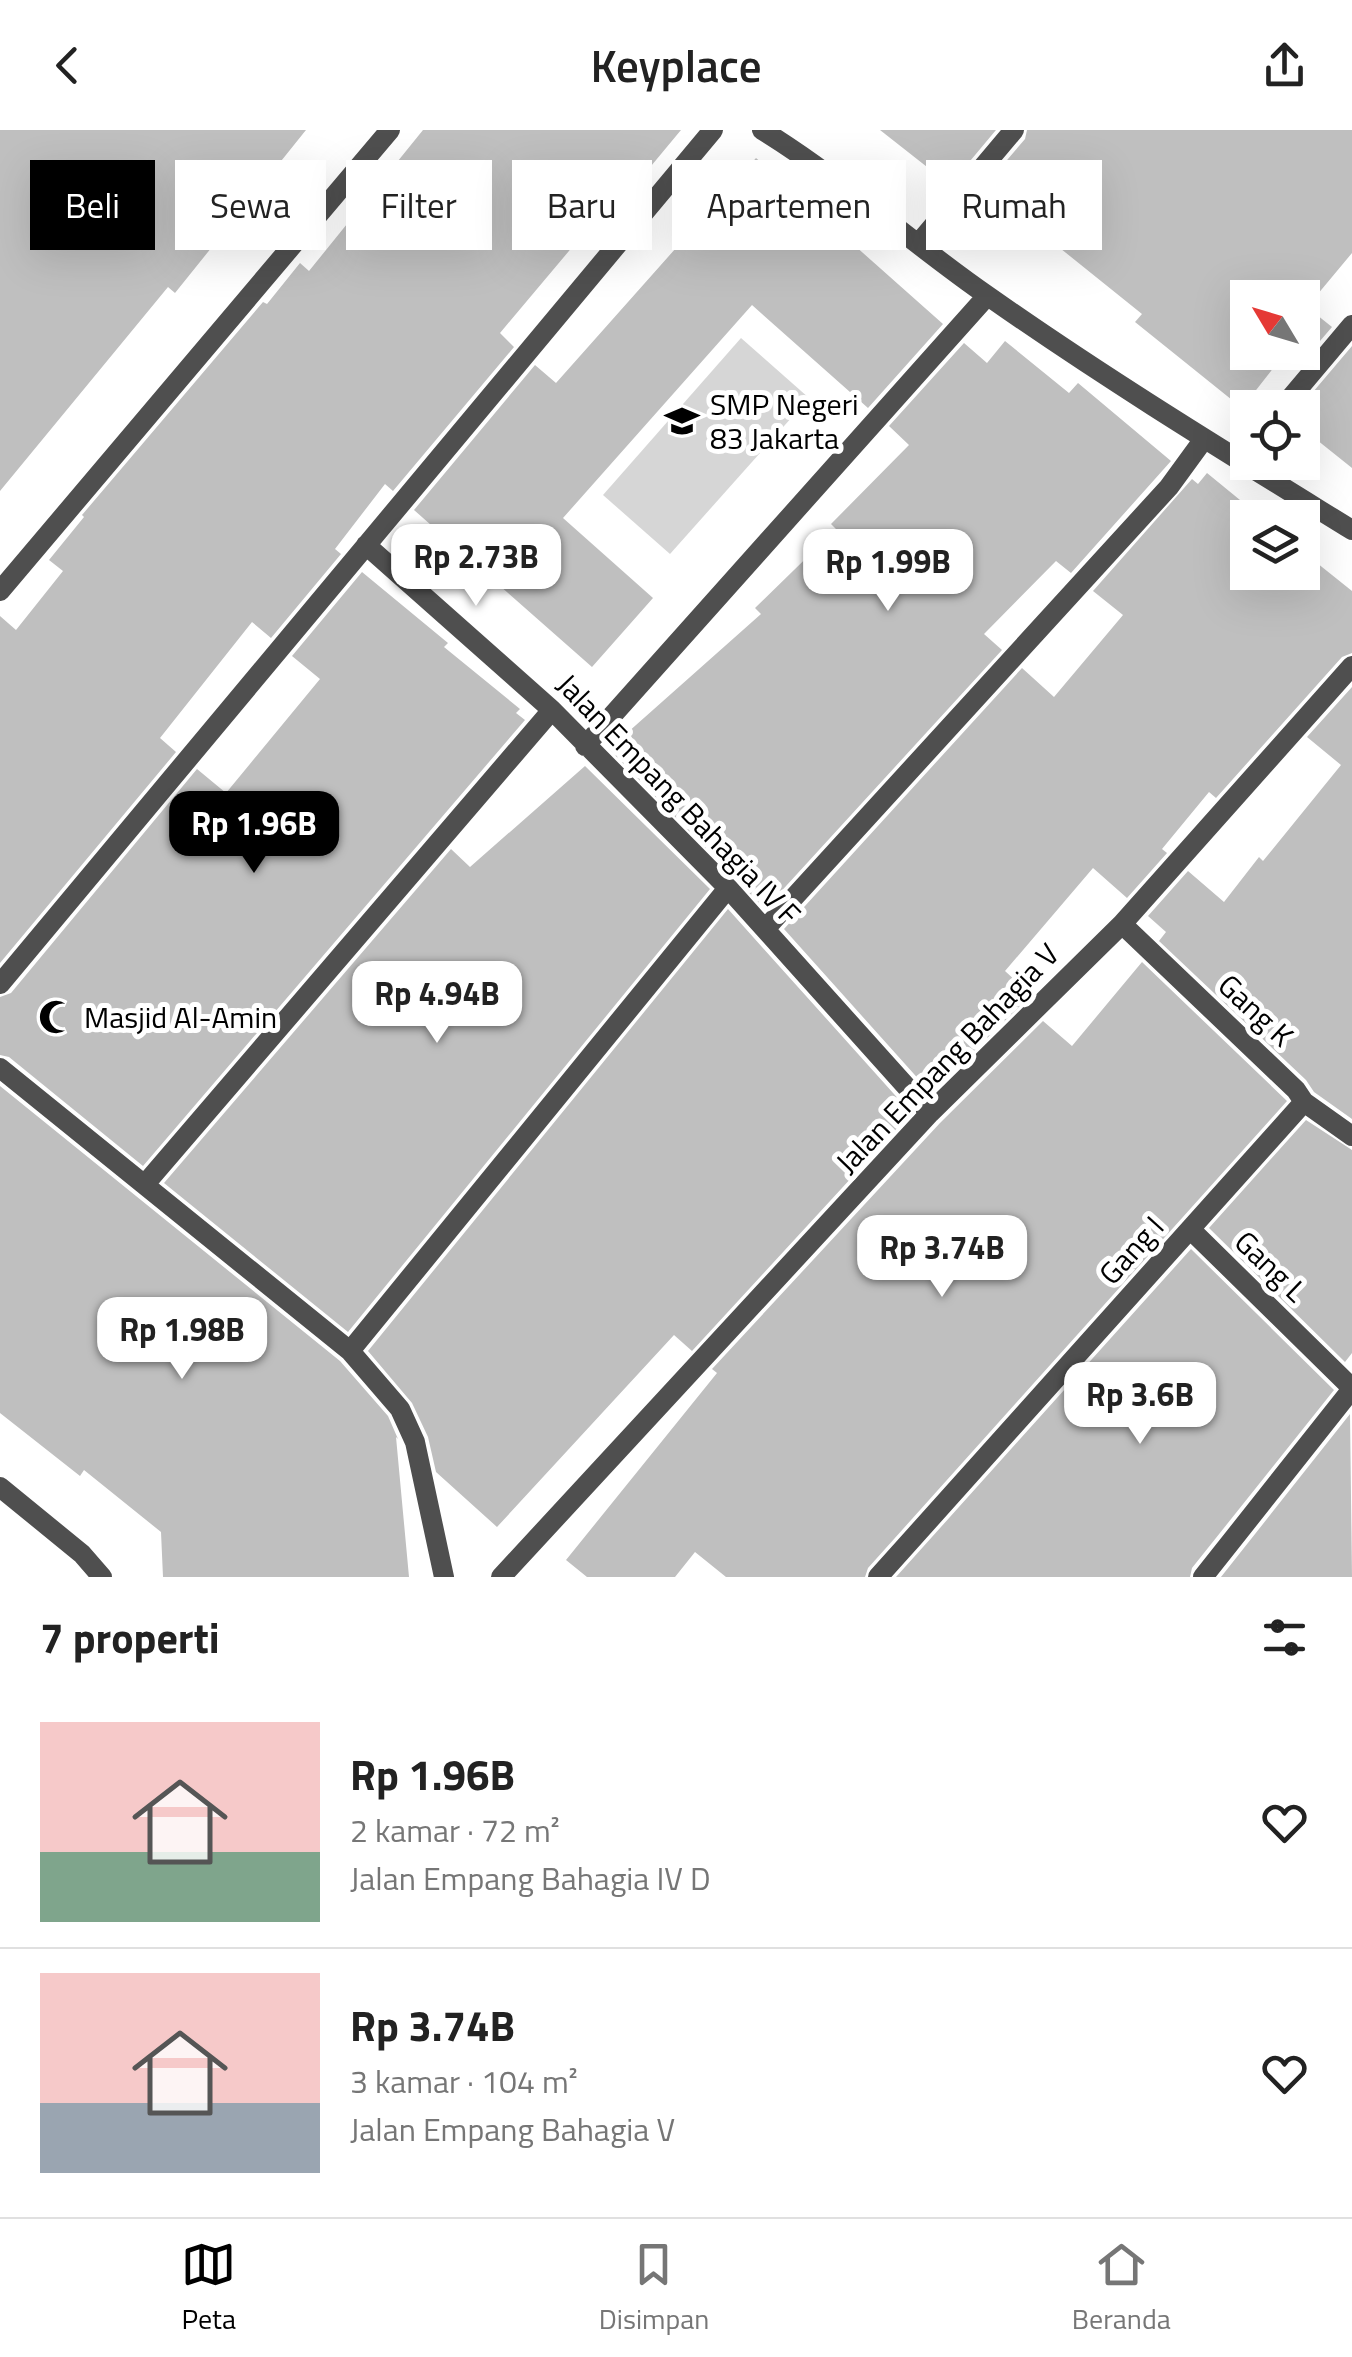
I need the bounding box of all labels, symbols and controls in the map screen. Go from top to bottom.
text: Keyplace [590,31,762,99]
icon: back [40,38,95,93]
icon: share [1257,38,1312,93]
chip: Beli [30,160,155,250]
chip: Sewa [175,160,326,250]
chip: Filter [346,160,492,250]
chip: Baru [512,160,652,250]
chip: Apartemen [672,160,906,250]
chip: Rumah [926,160,1102,250]
north arrow [1230,280,1320,370]
map controls [1230,280,1320,590]
place label: SMP Negeri 83 Jakarta [710,381,859,461]
button: locate [1230,390,1320,480]
school or university icon: SMP Negeri 83 Jakarta [663,402,701,440]
button: layers [1230,500,1320,590]
pin: Rp 2.73B [373,524,579,609]
pin: Rp 1.99B [785,529,991,614]
text: Rp 2.73B [413,532,539,580]
text: Rp 1.99B [825,537,951,585]
street label: Jalan Empang Bahagia IV F [546,663,812,935]
pin: Rp 1.96B [151,791,357,876]
text: Rp 1.96B [191,799,317,847]
street label: Jalan Empang Bahagia V [825,932,1069,1184]
pin: Rp 4.94B [334,961,540,1046]
street label: Gang K [1208,963,1304,1057]
text: Rp 4.94B [374,969,500,1017]
place label: Masjid Al-Amin [84,994,277,1040]
mosque icon: Masjid Al-Amin [37,998,75,1036]
street label: Gang I [1087,1205,1175,1295]
pin: Rp 3.74B [839,1215,1045,1300]
street label: Gang L [1224,1220,1318,1312]
text: Rp 3.74B [879,1223,1005,1271]
pin: Rp 1.98B [79,1297,285,1382]
text: Rp 1.98B [119,1305,245,1353]
pin: Rp 3.6B [1048,1362,1232,1447]
text: Rp 3.6B [1086,1370,1194,1418]
text: 7 properti [40,1605,220,1669]
icon: filters [1257,1610,1312,1665]
text: Rp 1.96B [350,1742,515,1806]
icon: home [120,1762,240,1882]
icon: heart [1257,1795,1312,1850]
text: 2 kamar · 72 m² [350,1806,560,1854]
text: Jalan Empang Bahagia IV D [350,1854,711,1902]
text: Rp 3.74B [350,1993,515,2057]
icon: home [120,2013,240,2133]
icon: heart [1257,2046,1312,2101]
text: 3 kamar · 104 m² [350,2057,578,2105]
text: Jalan Empang Bahagia V [350,2105,675,2153]
tab: Peta [181,2237,236,2340]
tab: Disimpan [599,2237,709,2340]
tab: Beranda [1072,2237,1171,2340]

